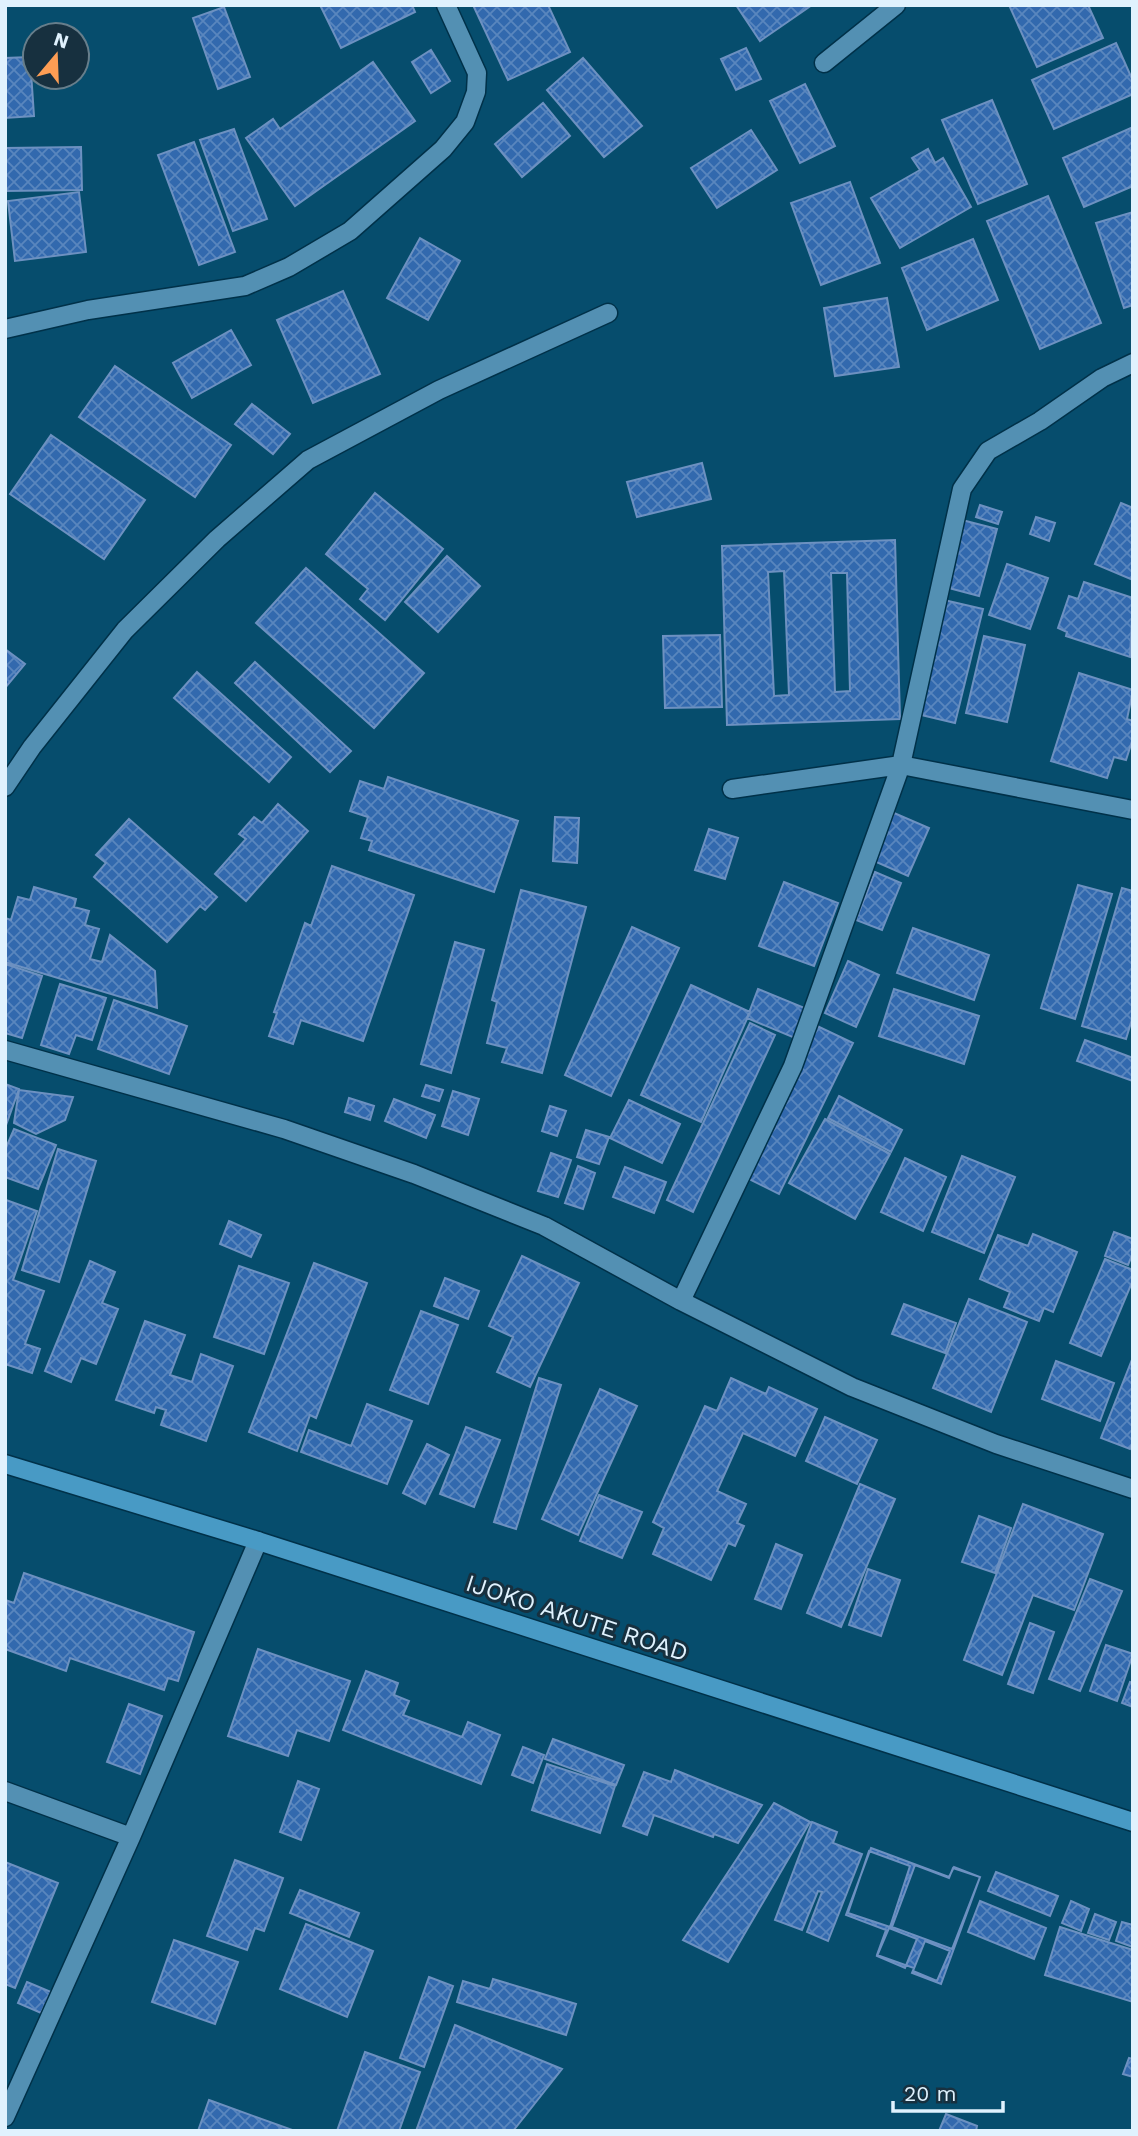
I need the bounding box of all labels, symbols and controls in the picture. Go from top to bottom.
north arrow [21,21,91,91]
text: N [51,27,72,54]
street label: IJOKO AKUTE ROAD [462,1569,692,1667]
scale bar [893,2070,1003,2114]
text: 20 m [904,2081,956,2106]

